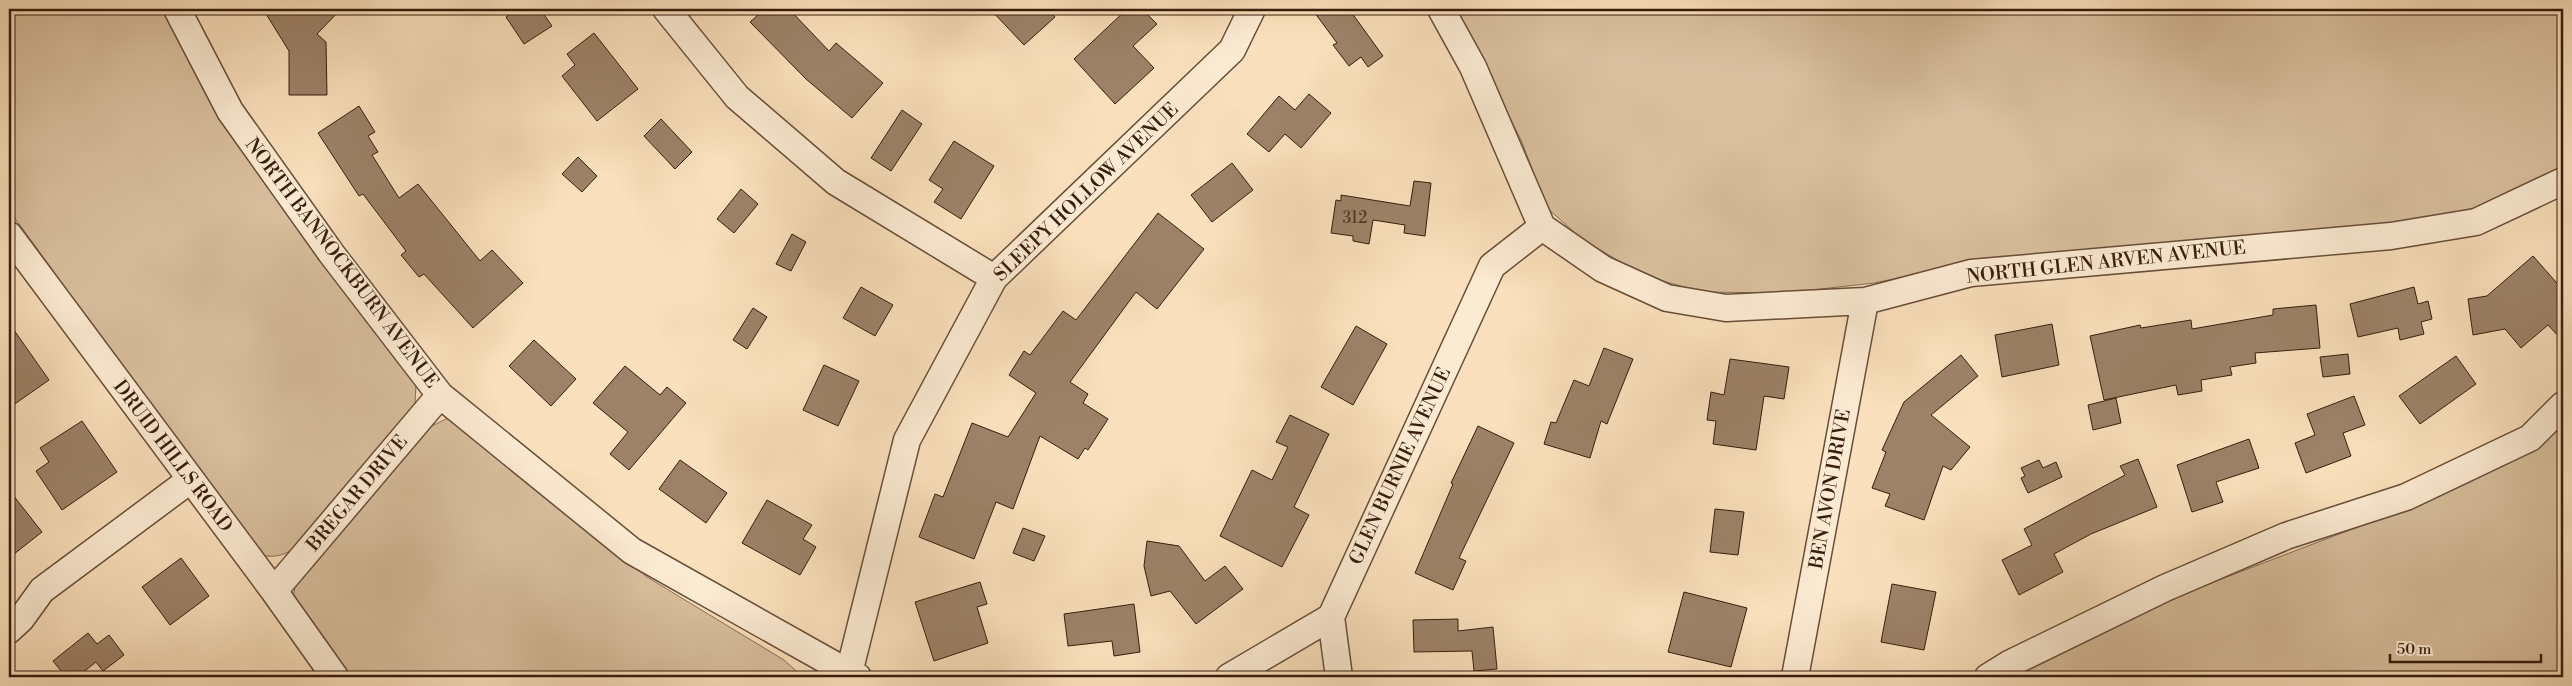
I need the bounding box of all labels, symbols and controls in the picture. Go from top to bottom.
street label: SLEEPY HOLLOW AVENUE [989,97,1183,287]
street label: NORTH BANNOCKBURN AVENUE [240,133,444,393]
house number: 312 [1343,208,1367,228]
street label: NORTH GLEN ARVEN AVENUE [1965,235,2247,289]
street label: GLEN BURNIE AVENUE [1344,364,1456,568]
street label: DRUID HILLS ROAD [108,375,238,537]
street label: BEN AVON DRIVE [1804,407,1856,572]
street label: BREGAR DRIVE [301,430,413,557]
scale bar [2390,631,2541,663]
text: 50 m [2397,640,2431,659]

